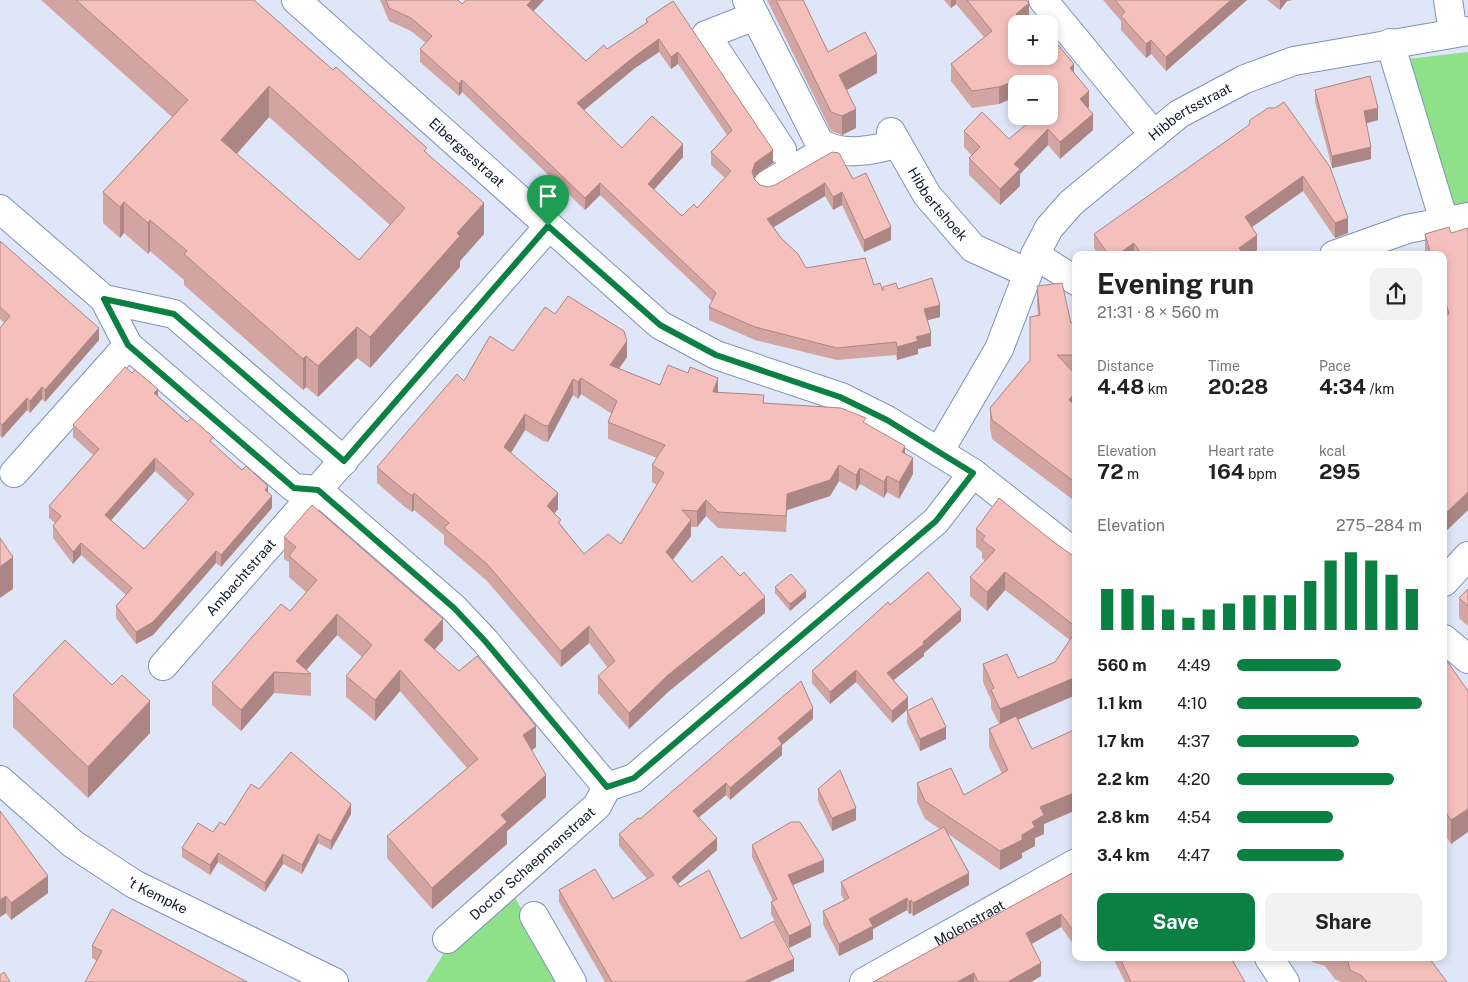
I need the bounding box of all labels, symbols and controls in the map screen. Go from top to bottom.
map controls [1008,15,1058,125]
button: + [1008,15,1058,65]
button: − [1008,75,1058,125]
street label: Hibbertsstraat [1145,80,1234,144]
street label: Eibergsestraat [426,115,508,190]
street label: Hibbertshoek [905,164,971,244]
pin [527,175,569,226]
icon: arrive [534,182,562,210]
text: Evening run [1097,267,1254,300]
button: share [1370,268,1422,320]
text: 21:31 · 8 × 560 m [1097,303,1219,322]
text: Distance [1097,358,1154,374]
text: Time [1208,358,1240,374]
text: Pace [1319,358,1351,374]
text: 4.48 [1097,374,1144,399]
text: 20:28 [1208,374,1268,399]
text: 4:34 [1319,374,1366,399]
text: km [1144,381,1168,397]
text: /km [1366,381,1394,397]
text: Elevation [1097,443,1156,459]
text: Heart rate [1208,443,1274,459]
text: kcal [1319,443,1346,459]
text: 72 [1097,459,1124,484]
text: 164 [1208,459,1245,484]
text: 295 [1319,459,1360,484]
text: m [1124,466,1139,482]
text: bpm [1245,466,1277,482]
text: Elevation [1097,516,1165,535]
text: 275–284 m [1336,516,1422,535]
street label: Ambachtstraat [203,536,279,619]
text: 560 m [1097,656,1147,675]
text: 4:49 [1177,656,1211,675]
text: 1.1 km [1097,694,1142,713]
text: 4:10 [1177,694,1207,713]
text: 1.7 km [1097,732,1144,751]
text: 4:37 [1177,732,1210,751]
text: 2.2 km [1097,770,1149,789]
text: 4:20 [1177,770,1210,789]
street label: Doctor Schaepmanstraat [466,804,598,923]
text: 2.8 km [1097,808,1149,827]
text: 4:54 [1177,808,1211,827]
text: 3.4 km [1097,846,1150,865]
text: 4:47 [1177,846,1210,865]
street label: 't Kempke [124,874,190,917]
button: Save [1097,893,1255,951]
button: Share [1265,893,1422,951]
street label: Molenstraat [931,897,1008,949]

